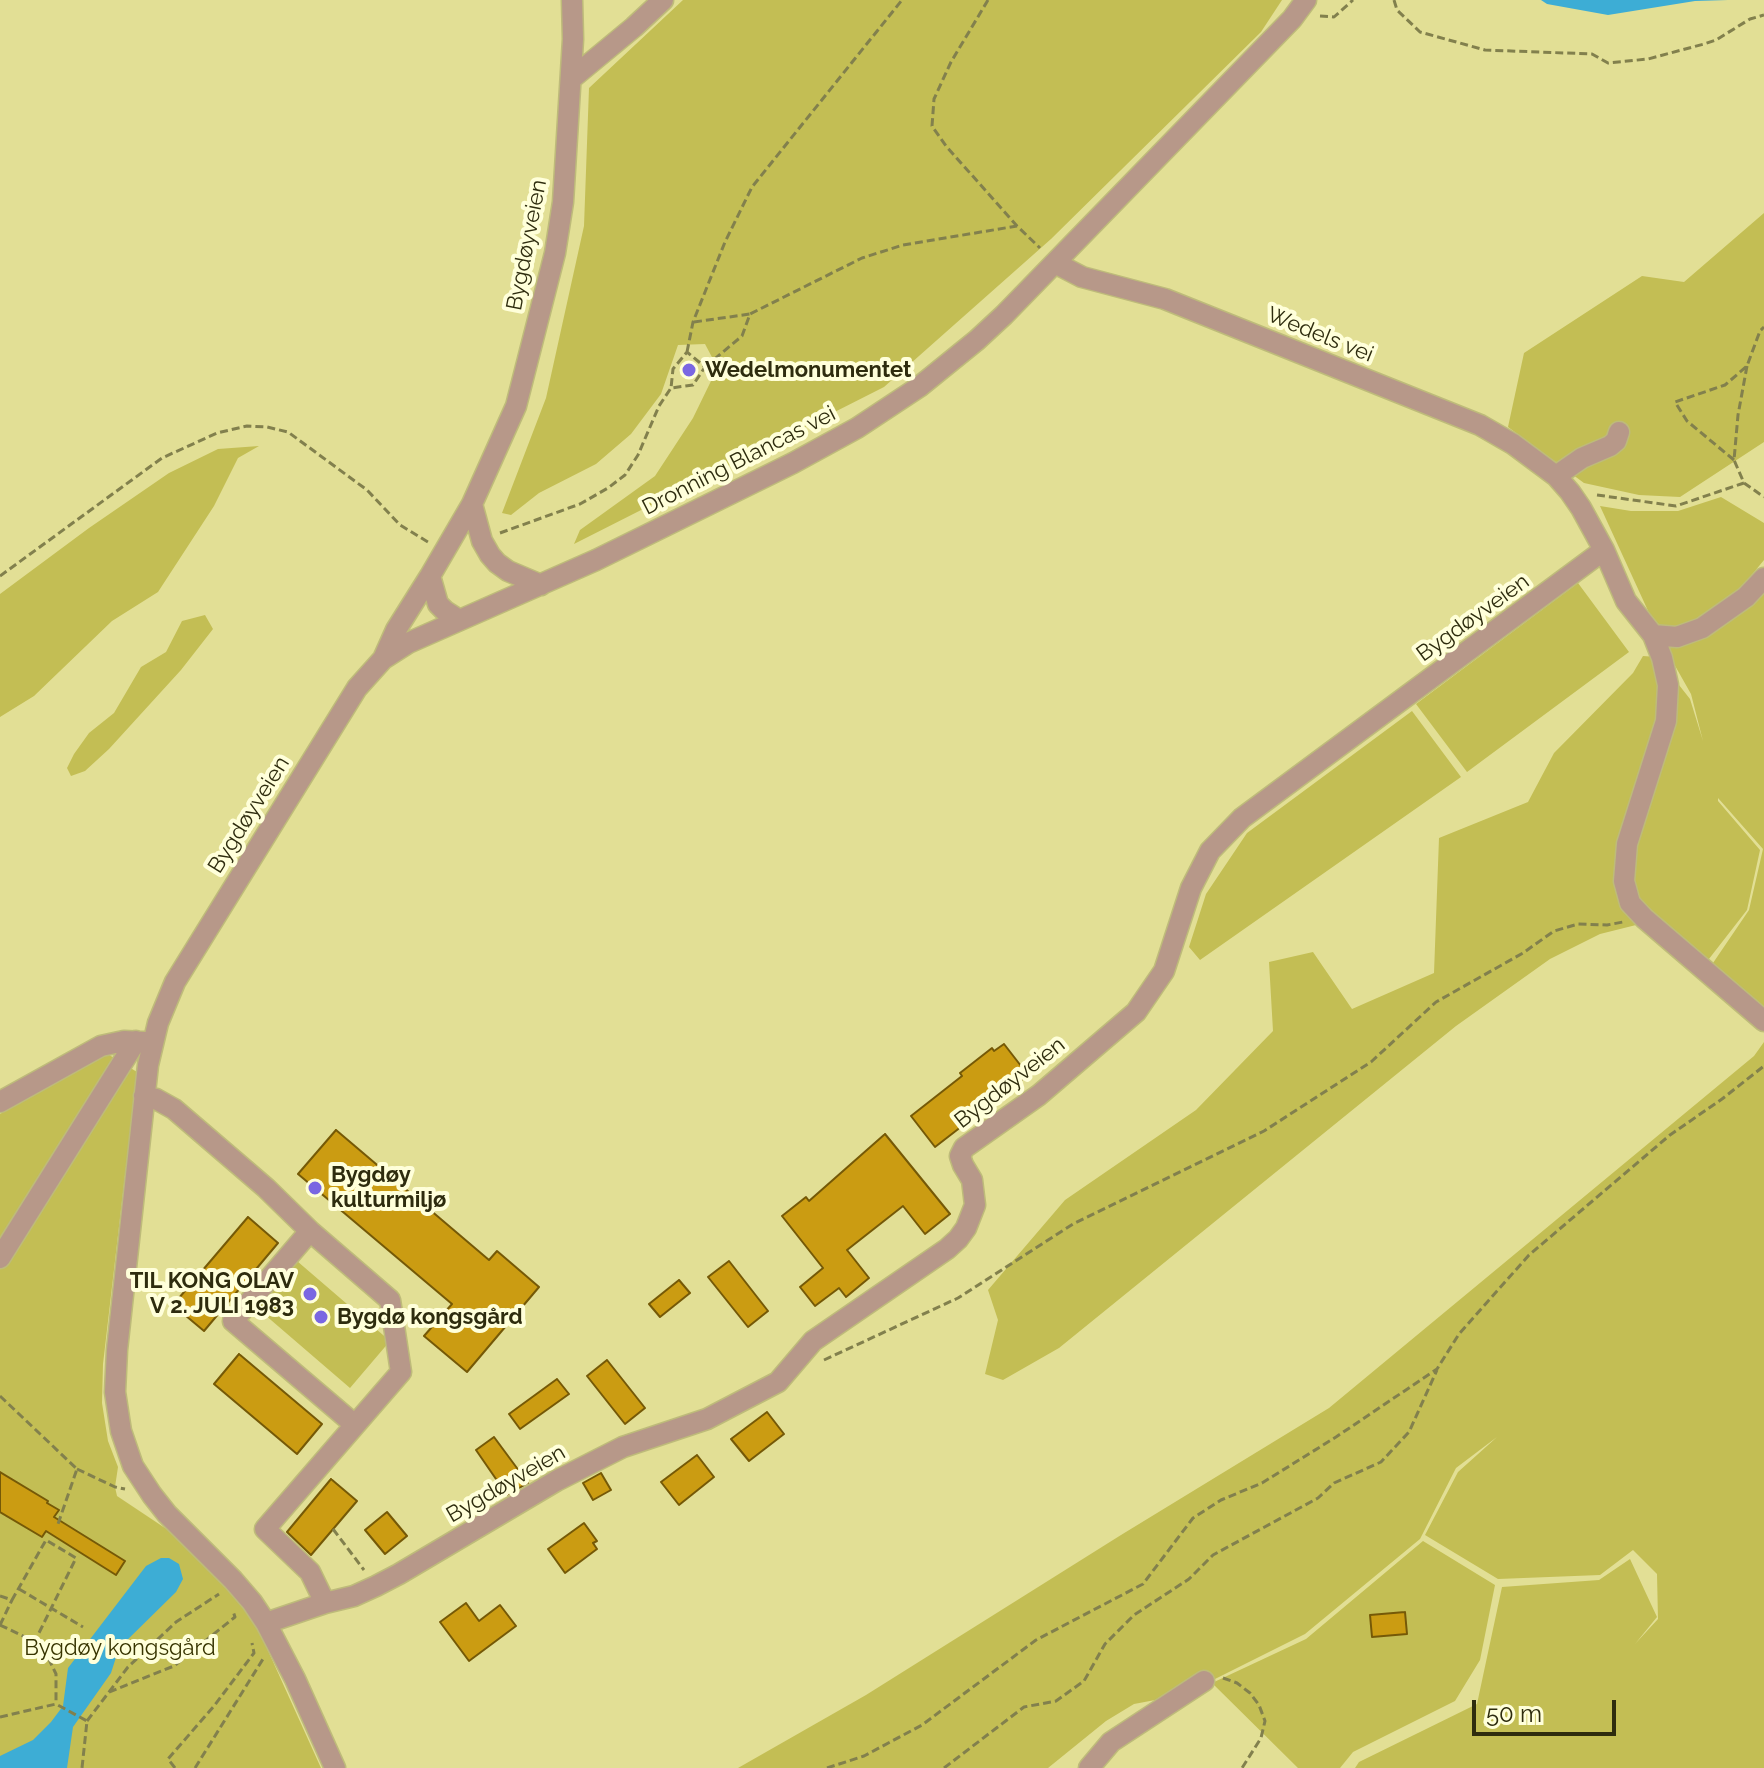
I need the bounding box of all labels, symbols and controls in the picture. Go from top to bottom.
street label: Bygdøyveien [501,177,553,313]
street label: Wedels vei [1263,302,1377,368]
place label: Wedelmonumentet [705,357,912,383]
marker: Wedelmonumentet [680,361,698,379]
street label: Dronning Blancas vei [638,401,840,521]
street label: Bygdøyveien [1412,568,1534,668]
street label: Bygdøyveien [203,752,295,878]
street label: Bygdøyveien [950,1032,1070,1134]
place label: Bygdøy kulturmiljø [331,1162,446,1214]
marker: Bygdøy kulturmiljø [306,1179,324,1197]
place label: TIL KONG OLAV V 2. JULI 1983 [130,1268,294,1320]
marker: TIL KONG OLAV V 2. JULI 1983 [301,1285,319,1303]
place label: Bygdø kongsgård [337,1304,523,1330]
marker: Bygdø kongsgård [312,1308,330,1326]
street label: Bygdøyveien [442,1439,570,1529]
park label: Bygdøy kongsgård [24,1635,216,1661]
scale bar [1476,1684,1620,1734]
text: 50 m [1486,1699,1542,1728]

